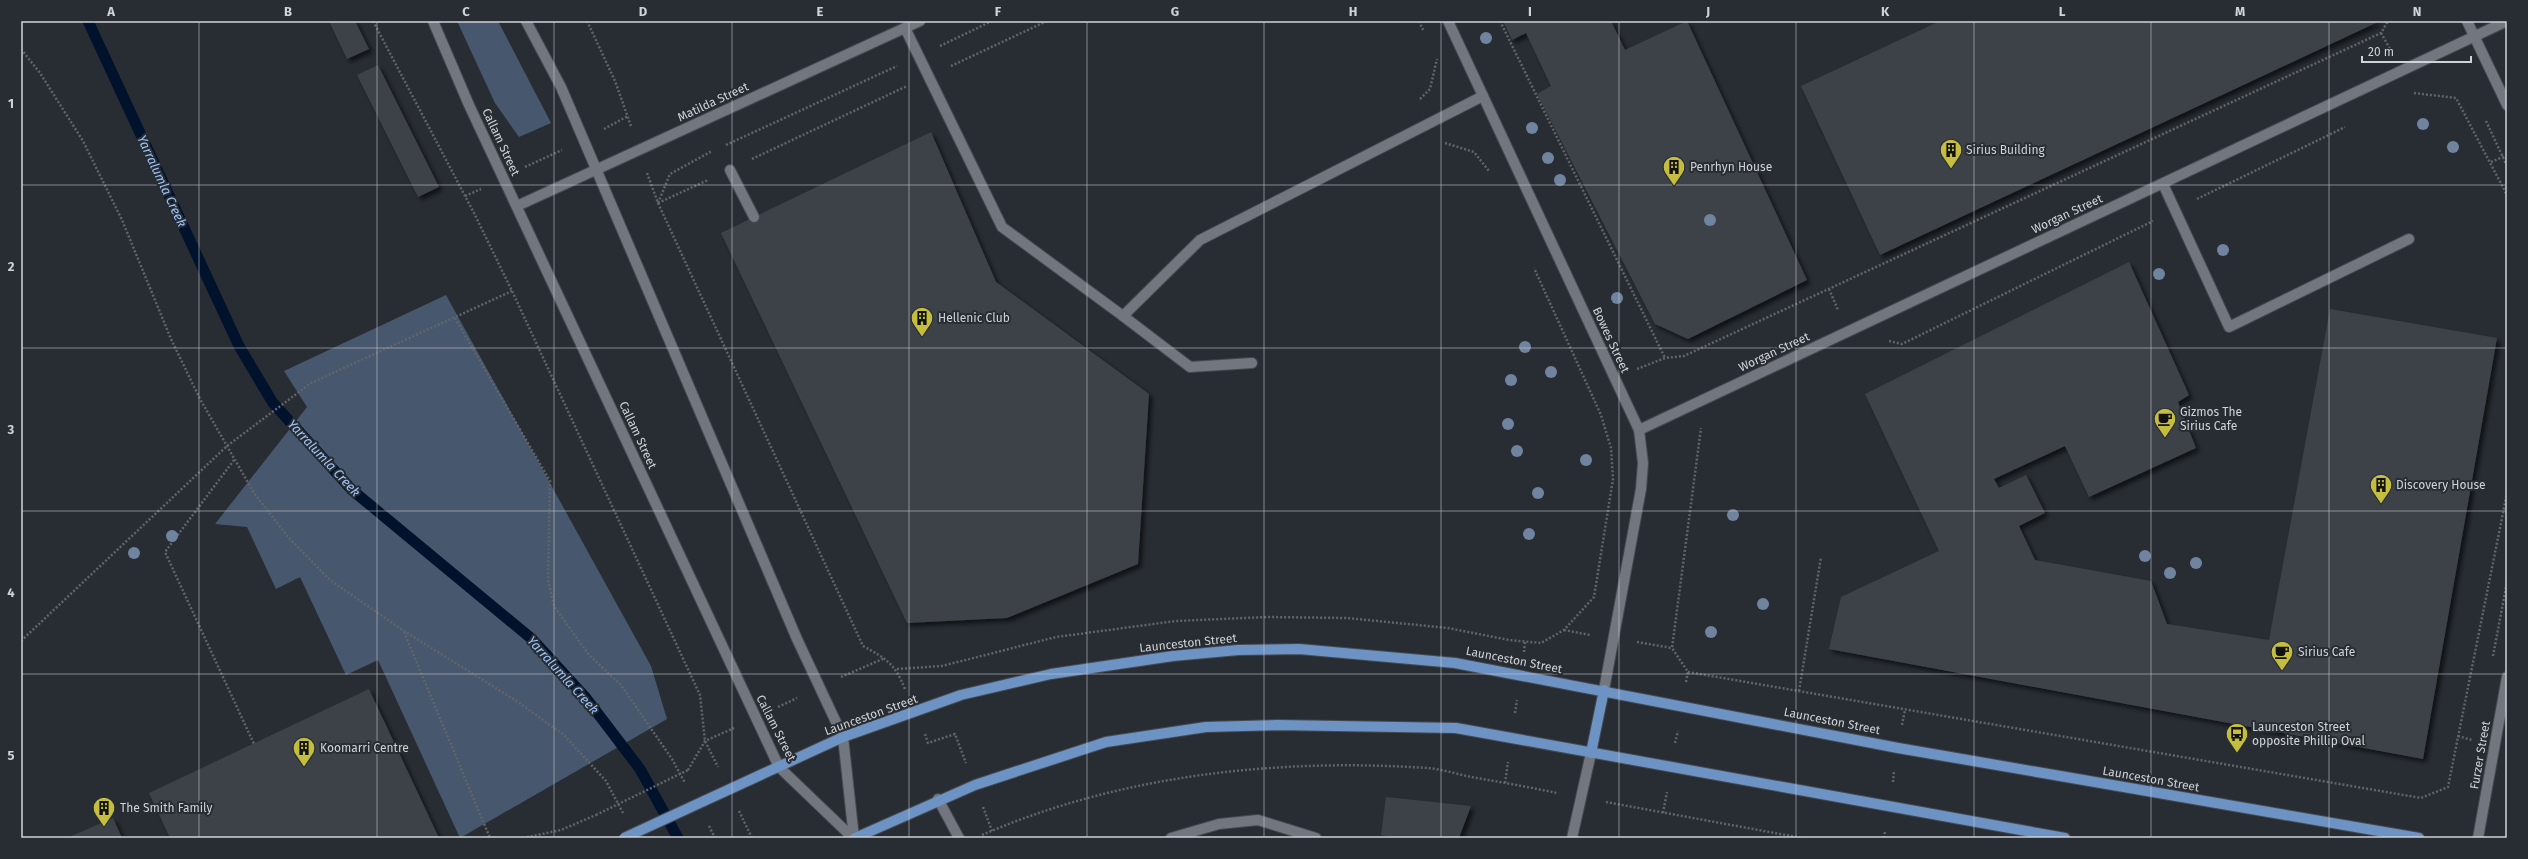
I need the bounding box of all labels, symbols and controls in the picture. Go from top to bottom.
text: A [106,4,115,19]
text: B [284,4,292,19]
text: C [462,4,470,19]
text: D [639,4,648,19]
text: E [817,4,824,19]
text: F [995,4,1002,19]
text: G [1171,4,1179,19]
text: H [1349,4,1357,19]
text: I [1528,4,1532,19]
text: J [1705,4,1710,19]
text: K [1881,4,1890,19]
text: L [2059,4,2066,19]
text: M [2235,4,2245,19]
text: N [2413,4,2421,19]
scale bar [2362,38,2471,64]
text: 20 m [2368,45,2394,59]
street label: Matilda Street [675,79,751,125]
text: 1 [8,96,14,111]
street label: Callam Street [479,106,523,178]
water label: Yarralumla Creek [134,133,190,229]
building icon: Sirius Building [1938,137,1964,170]
place label: Sirius Building [1966,143,2045,157]
building icon: Penrhyn House [1661,154,1687,187]
place label: Penrhyn House [1690,160,1772,174]
street label: Worgan Street [2029,191,2105,237]
text: 2 [8,259,15,274]
building icon: Hellenic Club [909,305,935,338]
street label: Bowes Street [1590,305,1633,376]
place label: Hellenic Club [938,311,1010,325]
street label: Worgan Street [1736,329,1812,375]
street label: Callam Street [616,399,660,471]
place label: Gizmos The Sirius Cafe [2180,405,2242,433]
cafe icon: Gizmos The Sirius Cafe [2152,406,2178,439]
water label: Yarralumla Creek [285,417,363,499]
text: 3 [7,422,15,437]
building icon: Discovery House [2368,472,2394,505]
place label: Discovery House [2396,478,2486,492]
text: 4 [7,585,15,600]
street label: Launceston Street [1139,631,1238,655]
water label: Yarralumla Creek [524,633,602,717]
cafe icon: Sirius Cafe [2269,639,2295,672]
street label: Launceston Street [1465,644,1564,676]
place label: Sirius Cafe [2298,645,2355,659]
street label: Launceston Street [823,691,920,738]
street label: Callam Street [753,693,799,764]
street label: Launceston Street [1783,705,1882,737]
street label: Furzer Street [2467,719,2493,790]
place label: Launceston Street opposite Phillip Oval [2252,720,2365,748]
bus stop icon: Launceston Street opposite Phillip Oval [2224,721,2250,754]
building icon: Koomarri Centre [291,735,317,768]
place label: Koomarri Centre [320,741,409,755]
text: 5 [8,748,15,763]
street label: Launceston Street [2102,764,2201,795]
building icon: The Smith Family [91,795,117,828]
place label: The Smith Family [120,801,212,815]

